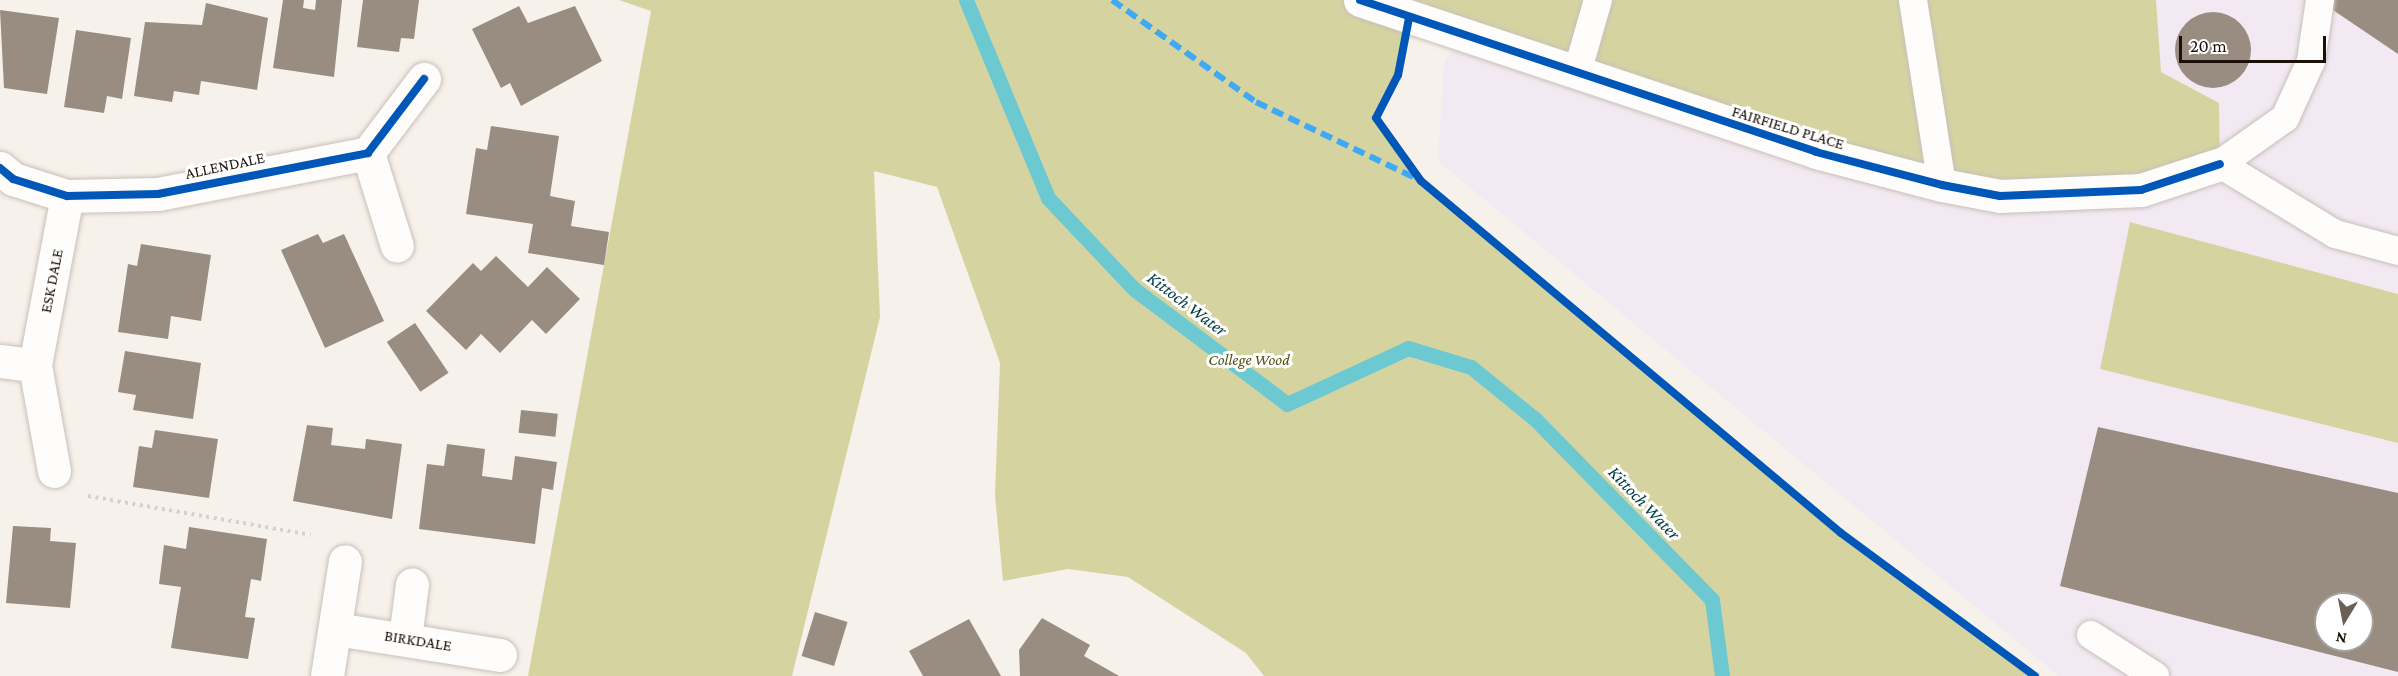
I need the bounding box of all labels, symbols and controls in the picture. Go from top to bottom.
scale bar [2182,24,2329,62]
text: 20 m [2190,36,2227,56]
street label: FAIRFIELD PLACE [1729,102,1847,154]
street label: ALLENDALE [184,148,266,184]
street label: ESK DALE [36,247,68,315]
water label: Kittoch Water [1143,267,1231,341]
park label: College Wood [1208,350,1290,370]
water label: Kittoch Water [1604,462,1684,544]
north arrow [2314,592,2374,652]
street label: BIRKDALE [383,626,453,656]
text: N [2334,629,2348,648]

